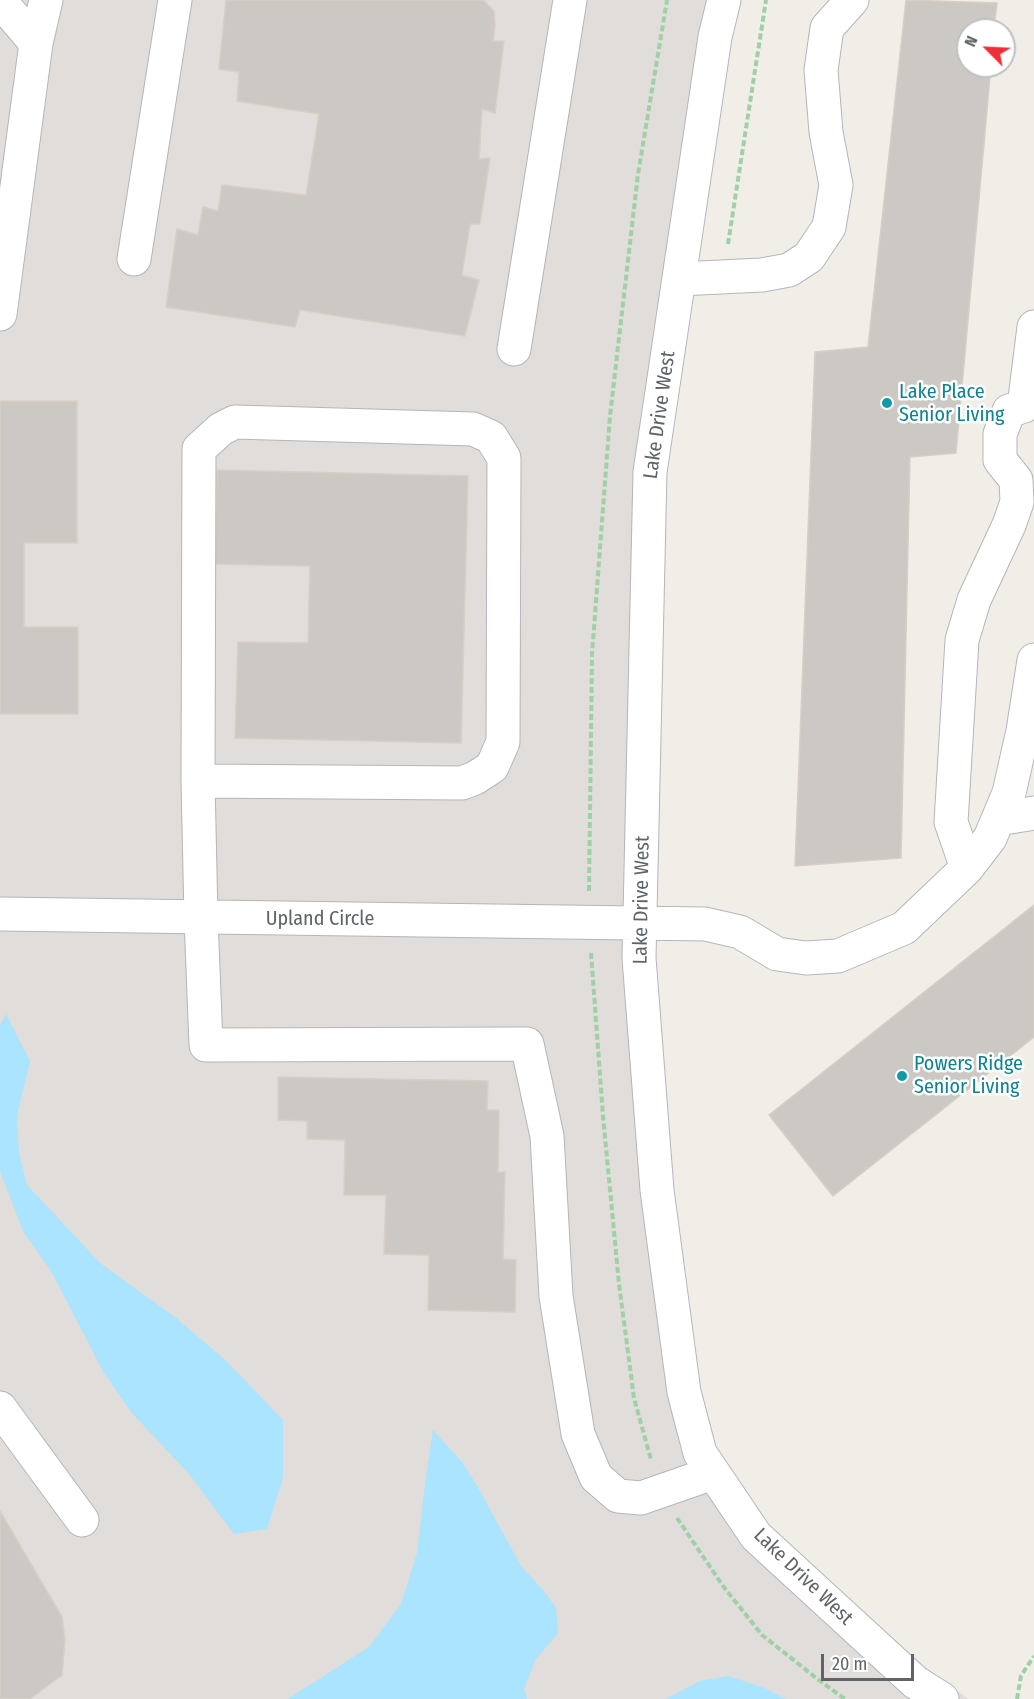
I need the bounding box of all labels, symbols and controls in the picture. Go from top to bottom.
north arrow [956,18,1016,78]
text: N [960,33,982,50]
street label: Lake Drive West [639,349,681,481]
place label: Lake Place Senior Living [899,380,1004,427]
marker: Lake Place Senior Living [880,396,894,410]
street label: Lake Drive West [629,835,655,965]
street label: Upland Circle [266,907,374,931]
place label: Powers Ridge Senior Living [914,1052,1023,1099]
marker: Powers Ridge Senior Living [895,1069,909,1083]
street label: Lake Drive West [748,1524,858,1630]
scale bar [824,1642,917,1680]
text: 20 m [832,1653,867,1675]

